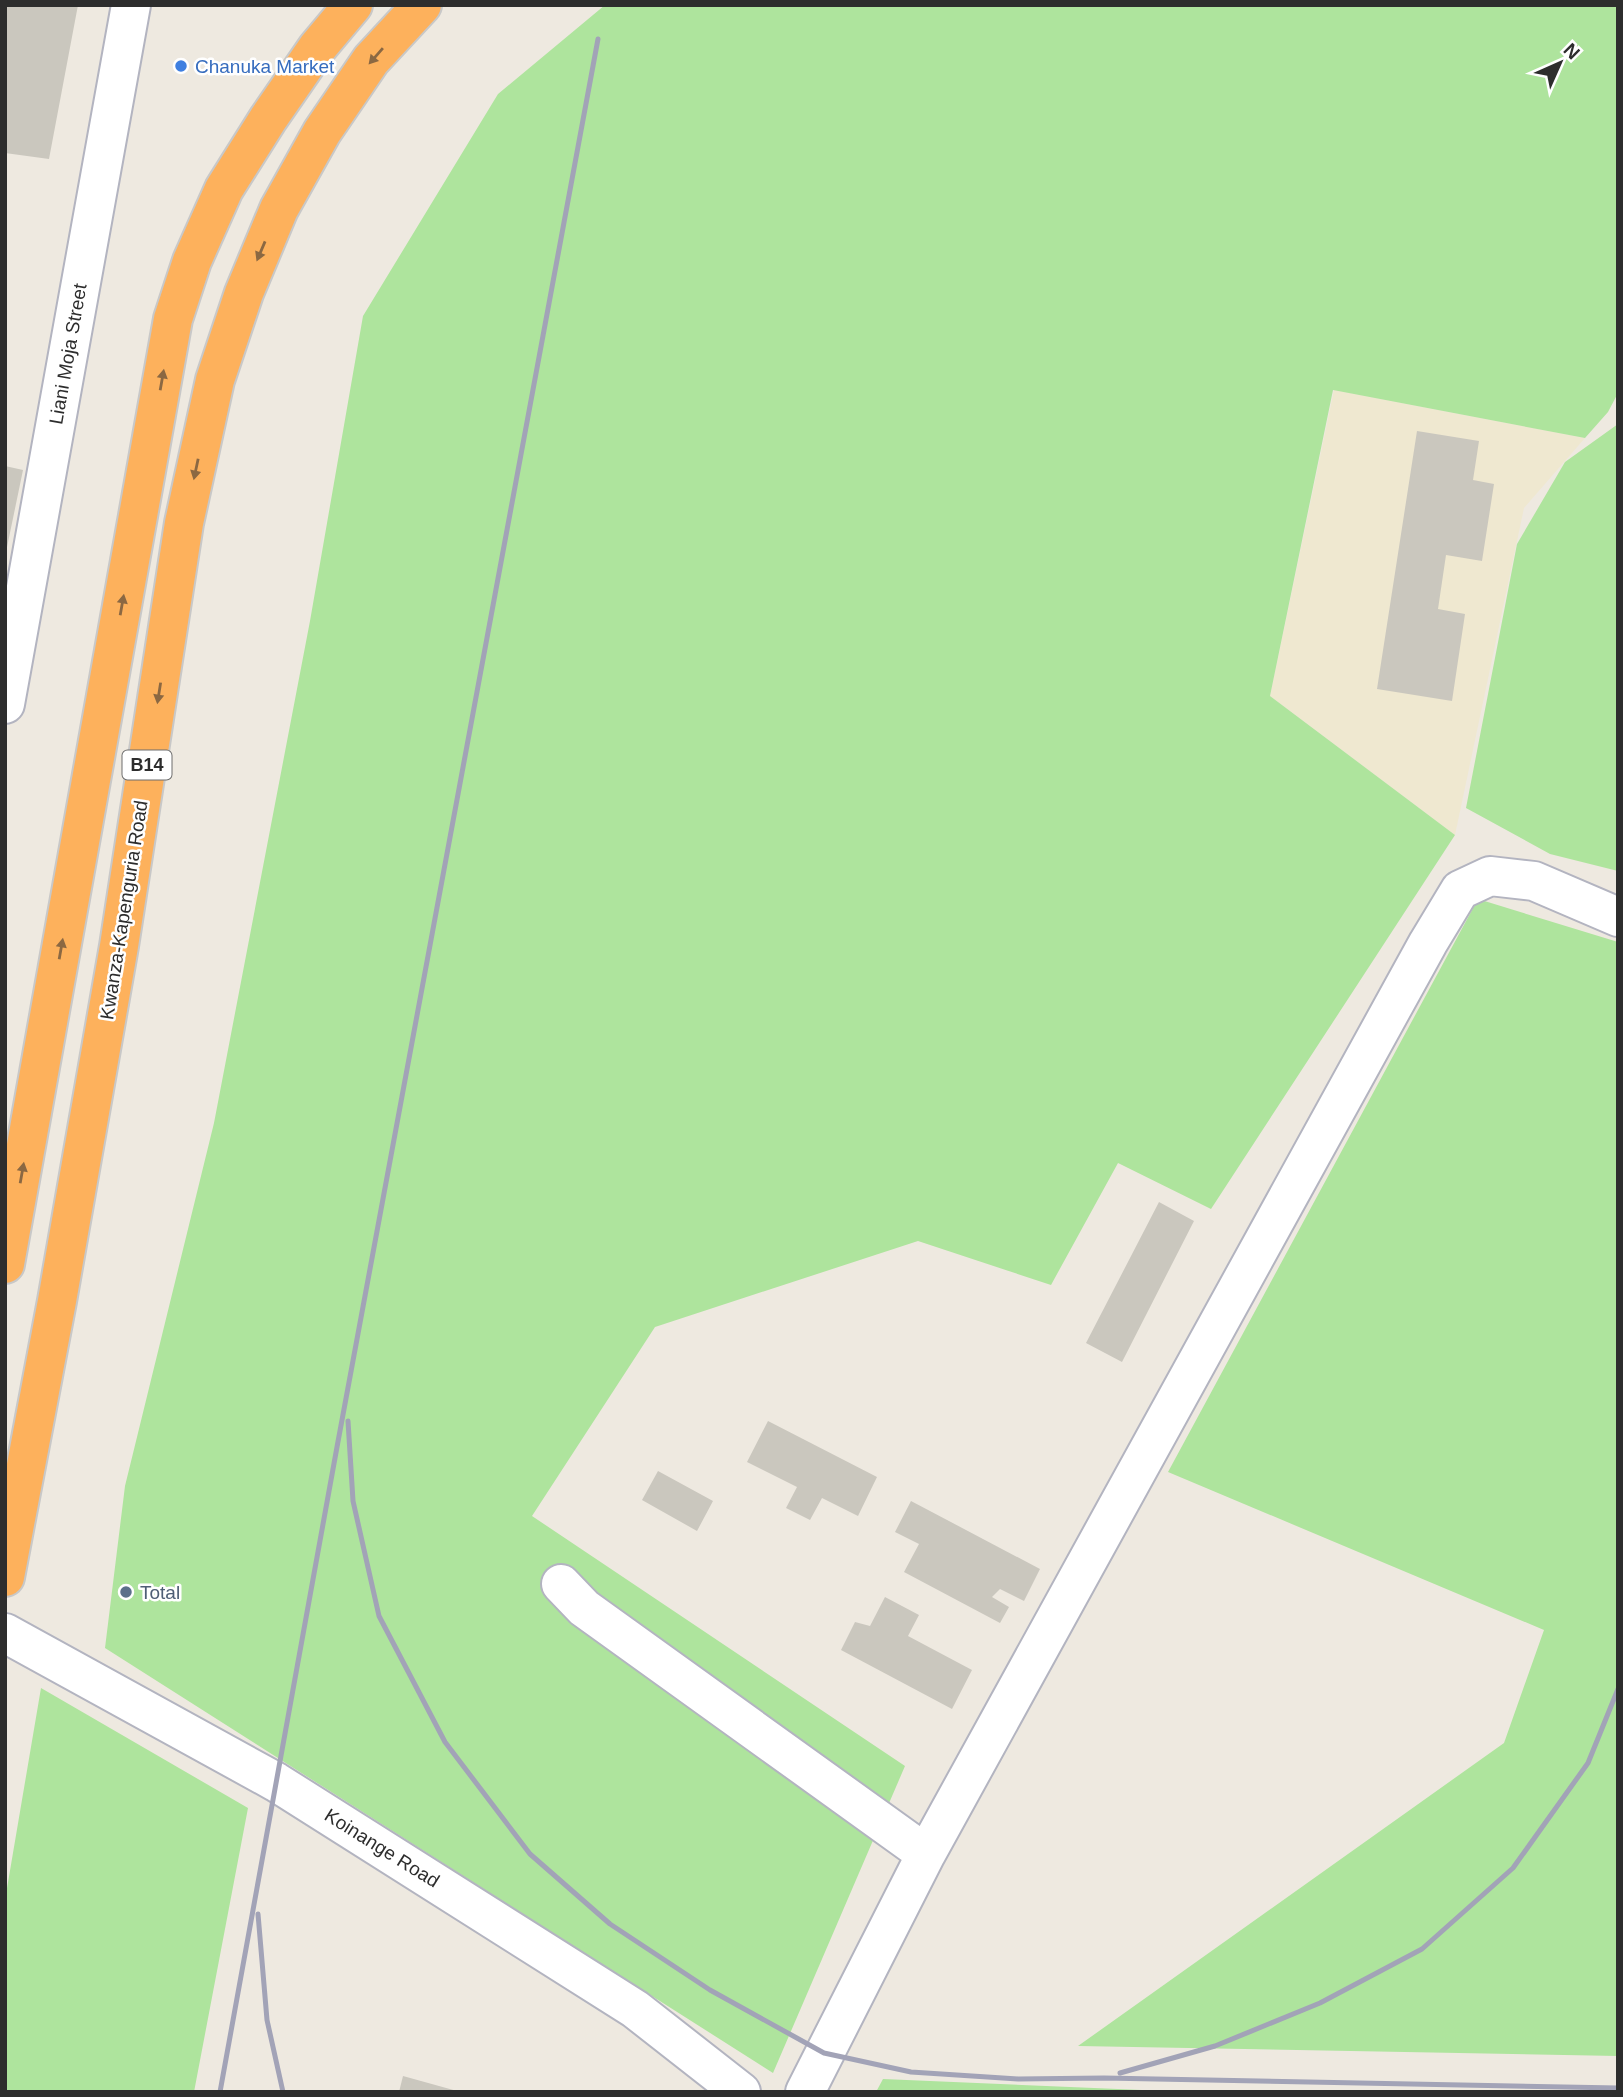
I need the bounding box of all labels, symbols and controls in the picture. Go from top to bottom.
north arrow [1525,28,1595,98]
text: N [1559,39,1584,64]
one-way arrow [369,47,384,64]
place label: Chanuka Market [195,56,335,77]
marker: Chanuka Market [173,58,189,74]
one-way arrow [255,241,266,262]
street label: Liani Moja Street [45,281,91,426]
one-way arrow [157,369,168,391]
one-way arrow [190,458,201,480]
one-way arrow [117,593,128,615]
one-way arrow [153,682,164,704]
road number: B14 [122,750,172,780]
street label: Kwanza-Kapenguria Road [96,799,152,1021]
one-way arrow [56,938,67,960]
one-way arrow [16,1162,27,1184]
place label: Total [140,1582,180,1603]
marker: Total [118,1584,134,1600]
street label: Koinange Road [321,1804,443,1892]

